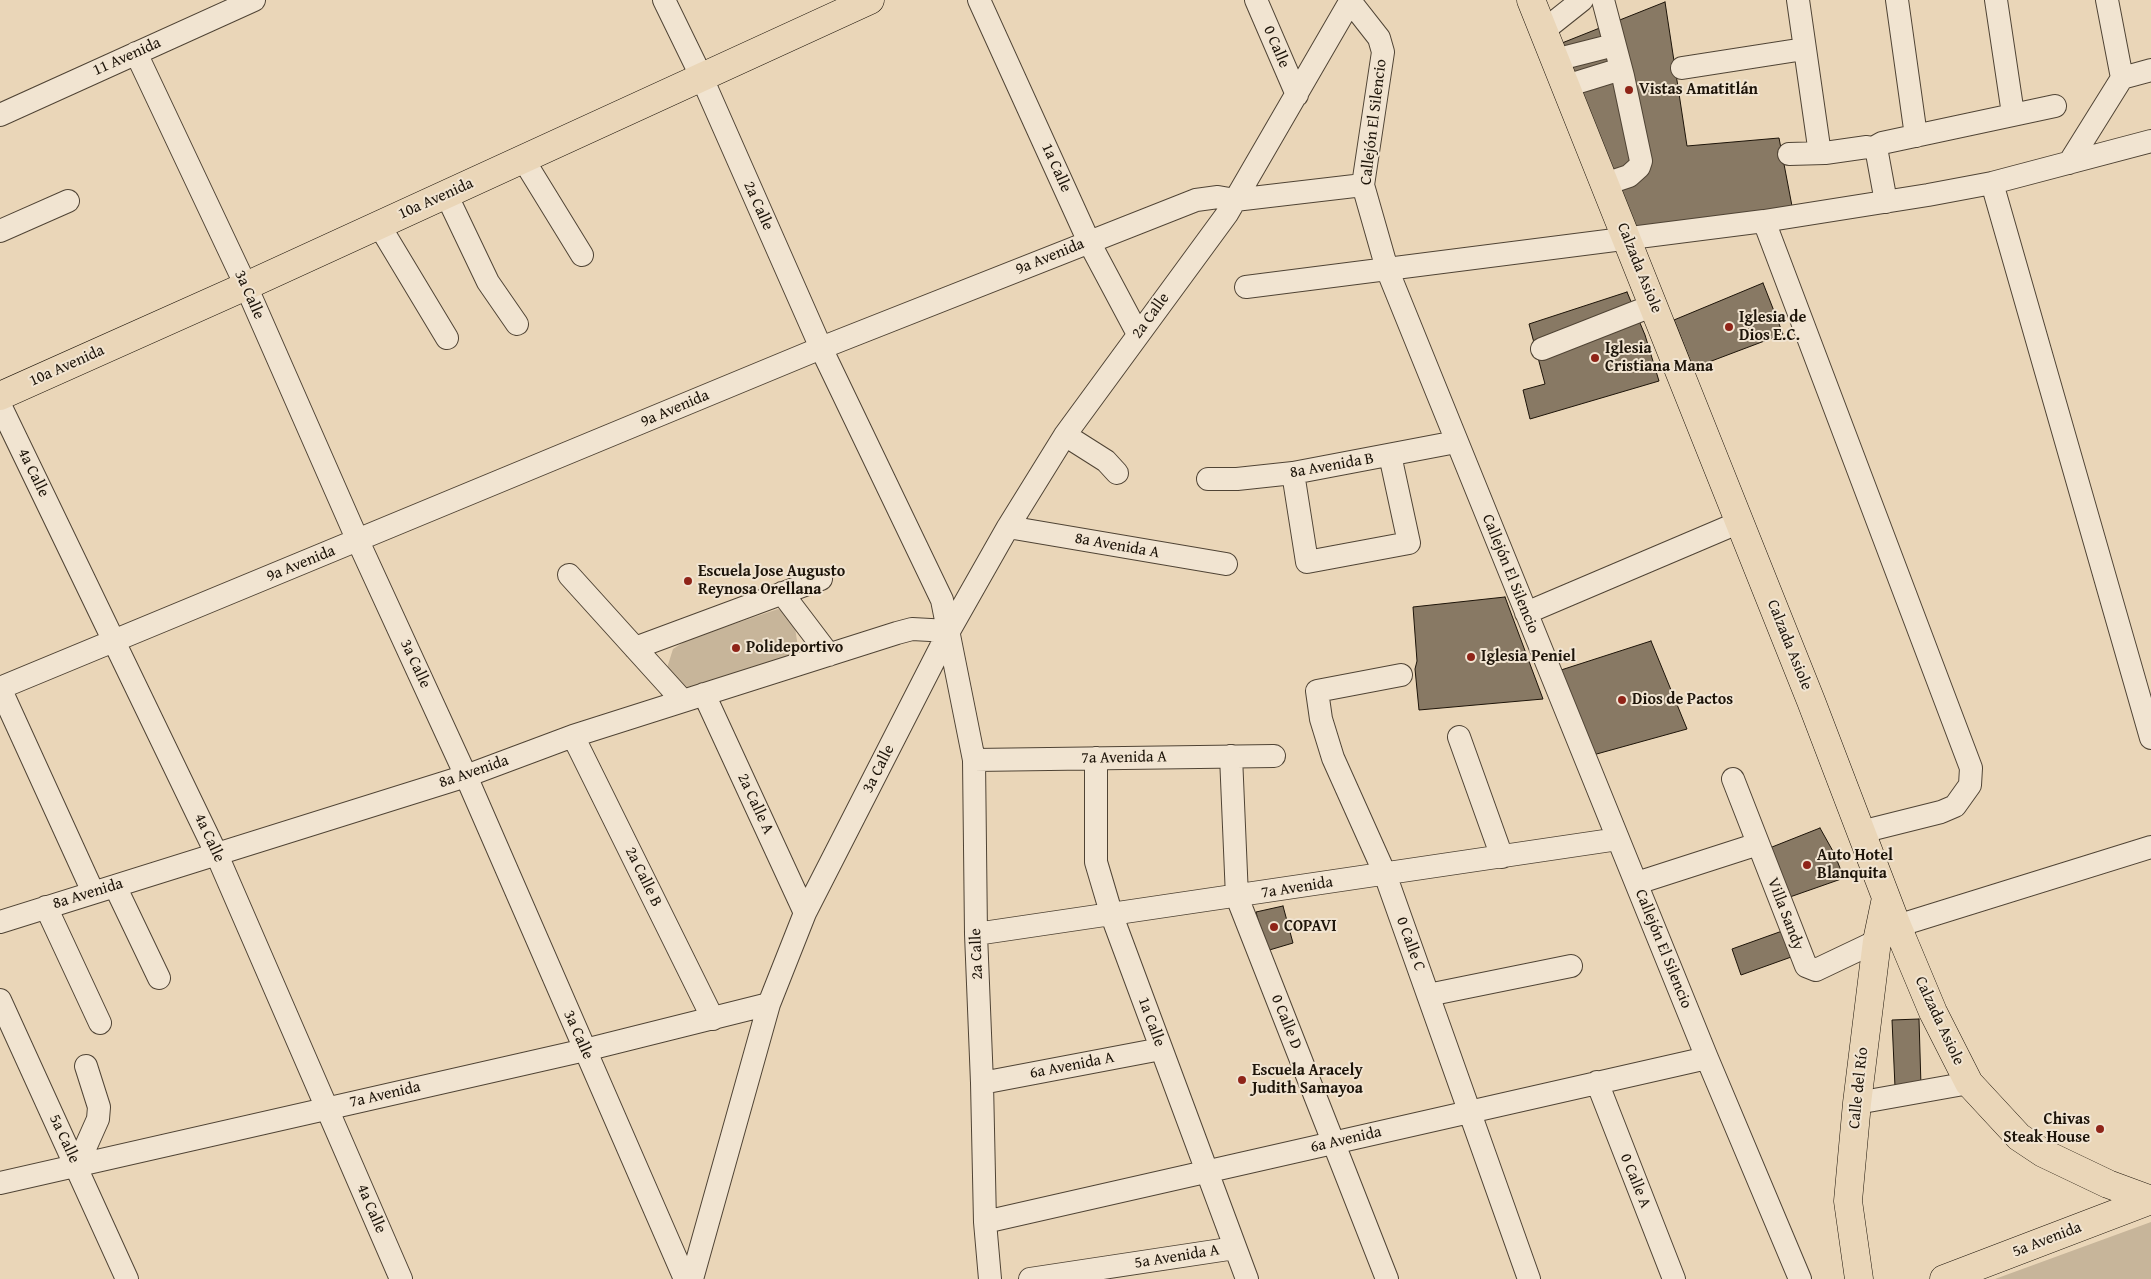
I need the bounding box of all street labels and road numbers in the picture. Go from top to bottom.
street label: 0 Calle [1259,23,1293,71]
street label: 11 Avenida [90,33,164,81]
street label: Callejón El Silencio [1357,58,1391,186]
street label: 1a Calle [1037,141,1075,195]
street label: 10a Avenida [396,174,476,224]
street label: 2a Calle [739,179,777,233]
street label: Calzada Asiole [1612,220,1666,316]
street label: 9a Avenida [1013,235,1087,279]
street label: 3a Calle [230,268,268,322]
street label: 2a Calle [1128,290,1174,342]
street label: 10a Avenida [27,341,107,391]
street label: 9a Avenida [638,386,712,432]
street label: 4a Calle [13,446,53,500]
street label: 8a Avenida B [1288,449,1376,483]
street label: Callejón El Silencio [1477,512,1543,636]
street label: 8a Avenida A [1073,529,1161,563]
street label: 9a Avenida [264,542,338,586]
street label: Calzada Asiole [1762,597,1816,693]
street label: 3a Calle [395,637,435,691]
street label: 3a Calle [859,742,899,796]
street label: 7a Avenida A [1081,748,1167,768]
street label: 8a Avenida [437,751,511,793]
street label: 2a Calle A [733,771,777,837]
street label: 4a Calle [189,811,229,865]
street label: 2a Calle B [620,844,666,910]
street label: 7a Avenida [1260,873,1334,903]
street label: 8a Avenida [51,874,125,914]
street label: Villa Sandy [1762,875,1808,953]
street label: Callejón El Silencio [1630,887,1696,1011]
street label: 0 Calle C [1391,914,1429,974]
street label: 2a Calle [967,928,987,980]
street label: Calzada Asiole [1910,974,1968,1068]
street label: 0 Calle D [1266,992,1306,1052]
street label: 1a Calle [1133,995,1169,1049]
street label: 3a Calle [559,1008,597,1062]
street label: Calle del Río [1845,1046,1873,1130]
street label: 6a Avenida A [1028,1048,1116,1084]
street label: 7a Avenida [348,1078,422,1112]
street label: 5a Calle [44,1112,84,1166]
street label: 6a Avenida [1309,1123,1383,1157]
street label: 0 Calle A [1615,1151,1655,1211]
street label: 4a Calle [352,1182,390,1236]
street label: 5a Avenida [2010,1218,2084,1262]
street label: 5a Avenida A [1133,1241,1221,1273]

